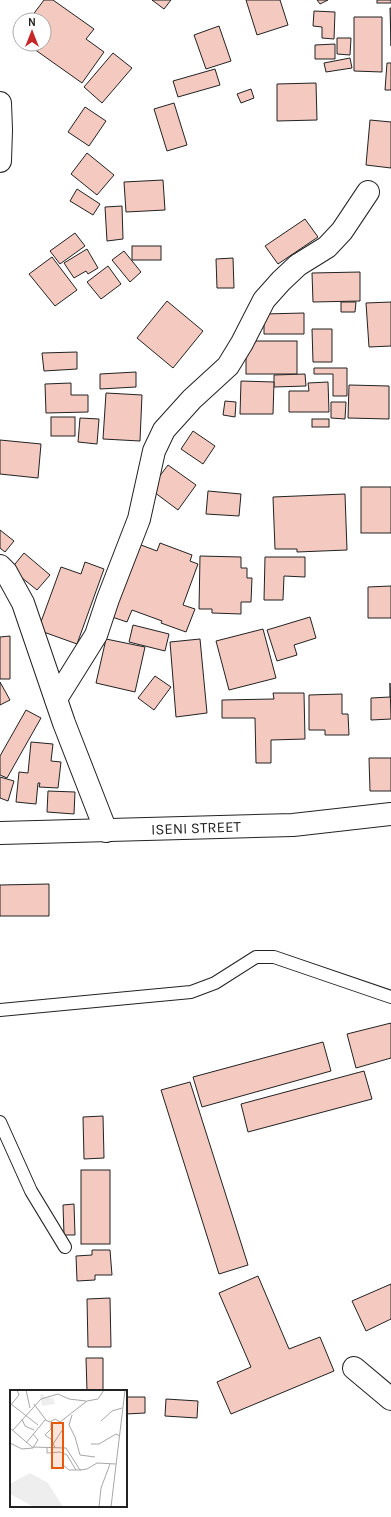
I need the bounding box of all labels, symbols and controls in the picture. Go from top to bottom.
north arrow [12,12,52,52]
text: N [28,16,36,29]
street label: ISENI STREET [151,817,242,839]
inset map [10,1390,127,1507]

